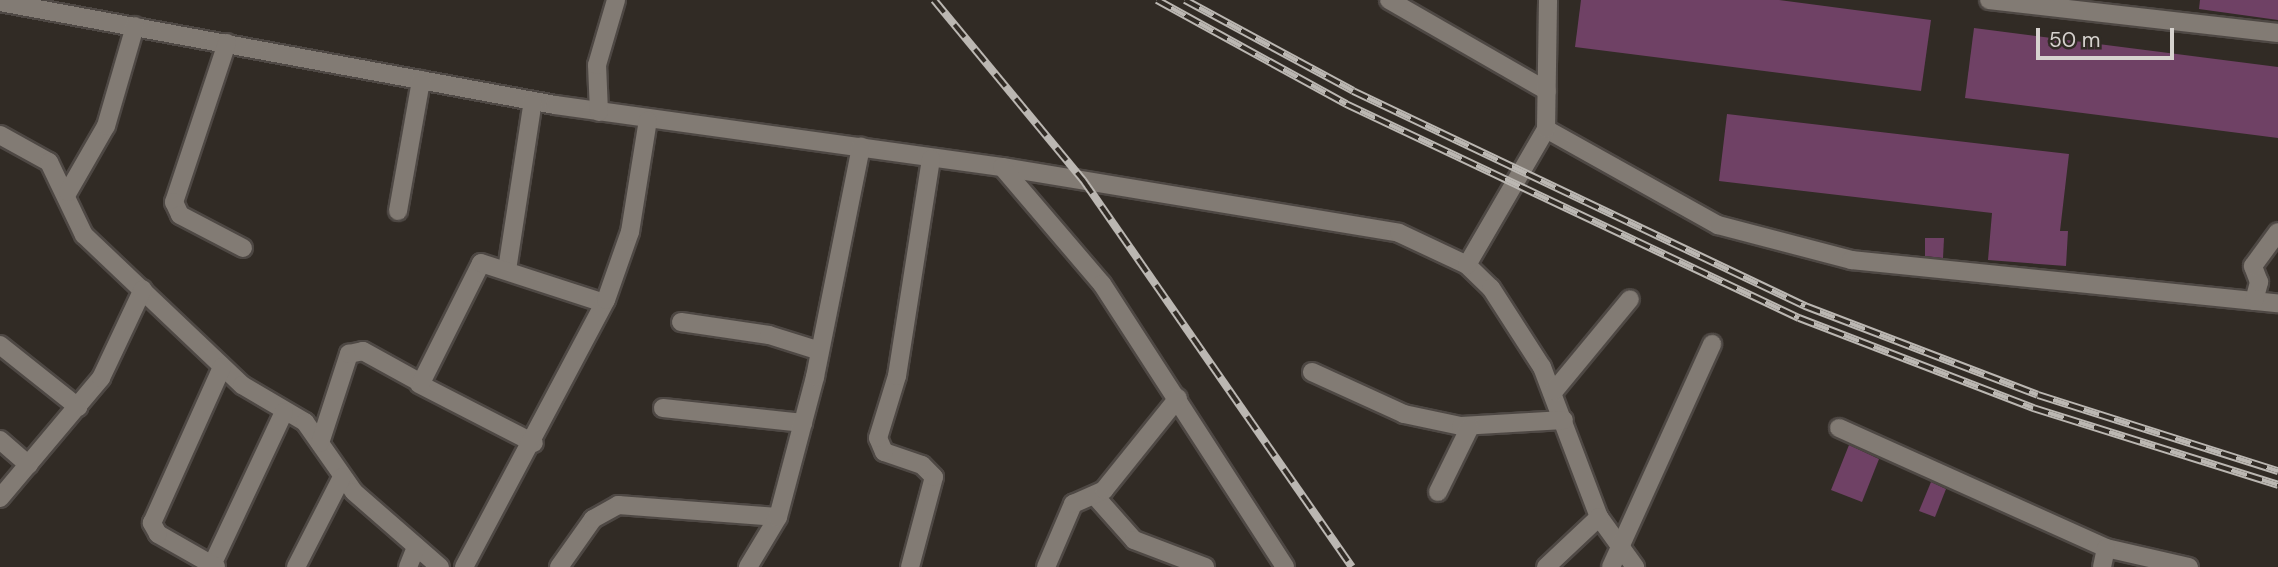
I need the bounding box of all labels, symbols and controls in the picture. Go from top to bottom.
scale bar [2040,14,2178,58]
text: 50 m [2049,26,2100,54]

